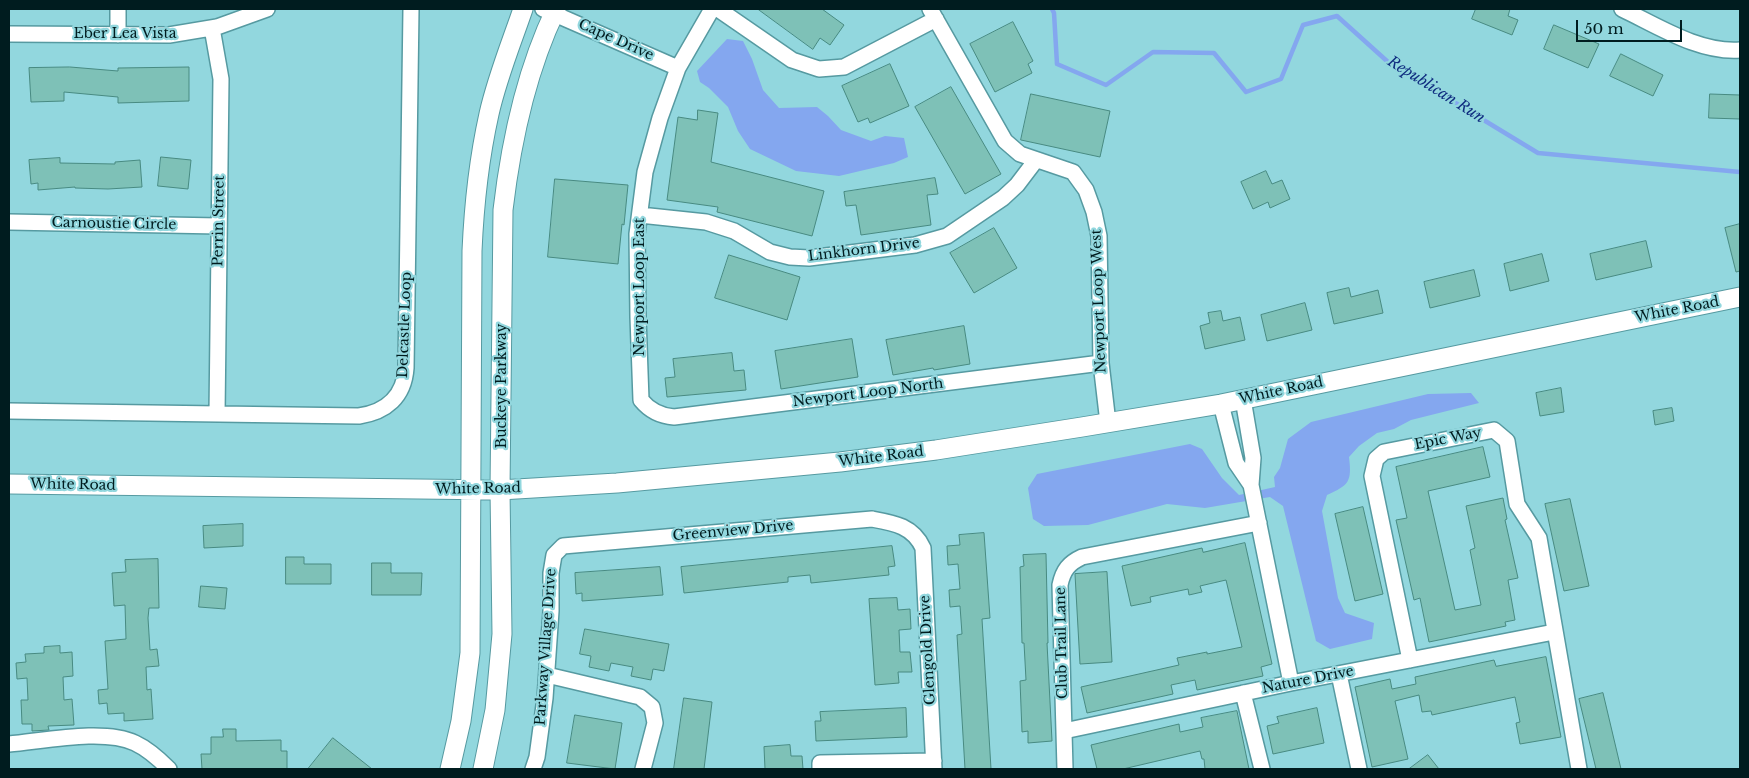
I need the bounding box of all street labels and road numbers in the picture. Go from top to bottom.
street label: Cape Drive [576,16,656,64]
street label: Eber Lea Vista [73,26,177,42]
street label: Perrin Street [210,175,228,267]
street label: Carnoustie Circle [51,215,177,233]
street label: Newport Loop East [632,218,648,356]
street label: Newport Loop West [1088,229,1110,373]
street label: Linkhorn Drive [807,235,921,265]
street label: Delcastle Loop [395,272,415,378]
street label: White Road [1633,294,1721,326]
street label: Buckeye Parkway [494,324,510,448]
street label: White Road [1237,374,1325,408]
street label: Newport Loop North [792,375,944,411]
street label: Epic Way [1413,424,1483,454]
street label: White Road [837,443,925,471]
street label: White Road [30,476,116,494]
street label: White Road [435,480,521,498]
street label: Greenview Drive [672,517,794,545]
street label: Parkway Village Drive [532,568,560,726]
street label: Club Trail Lane [1053,587,1071,699]
street label: Glengold Drive [917,595,939,705]
street label: Nature Drive [1261,663,1355,697]

